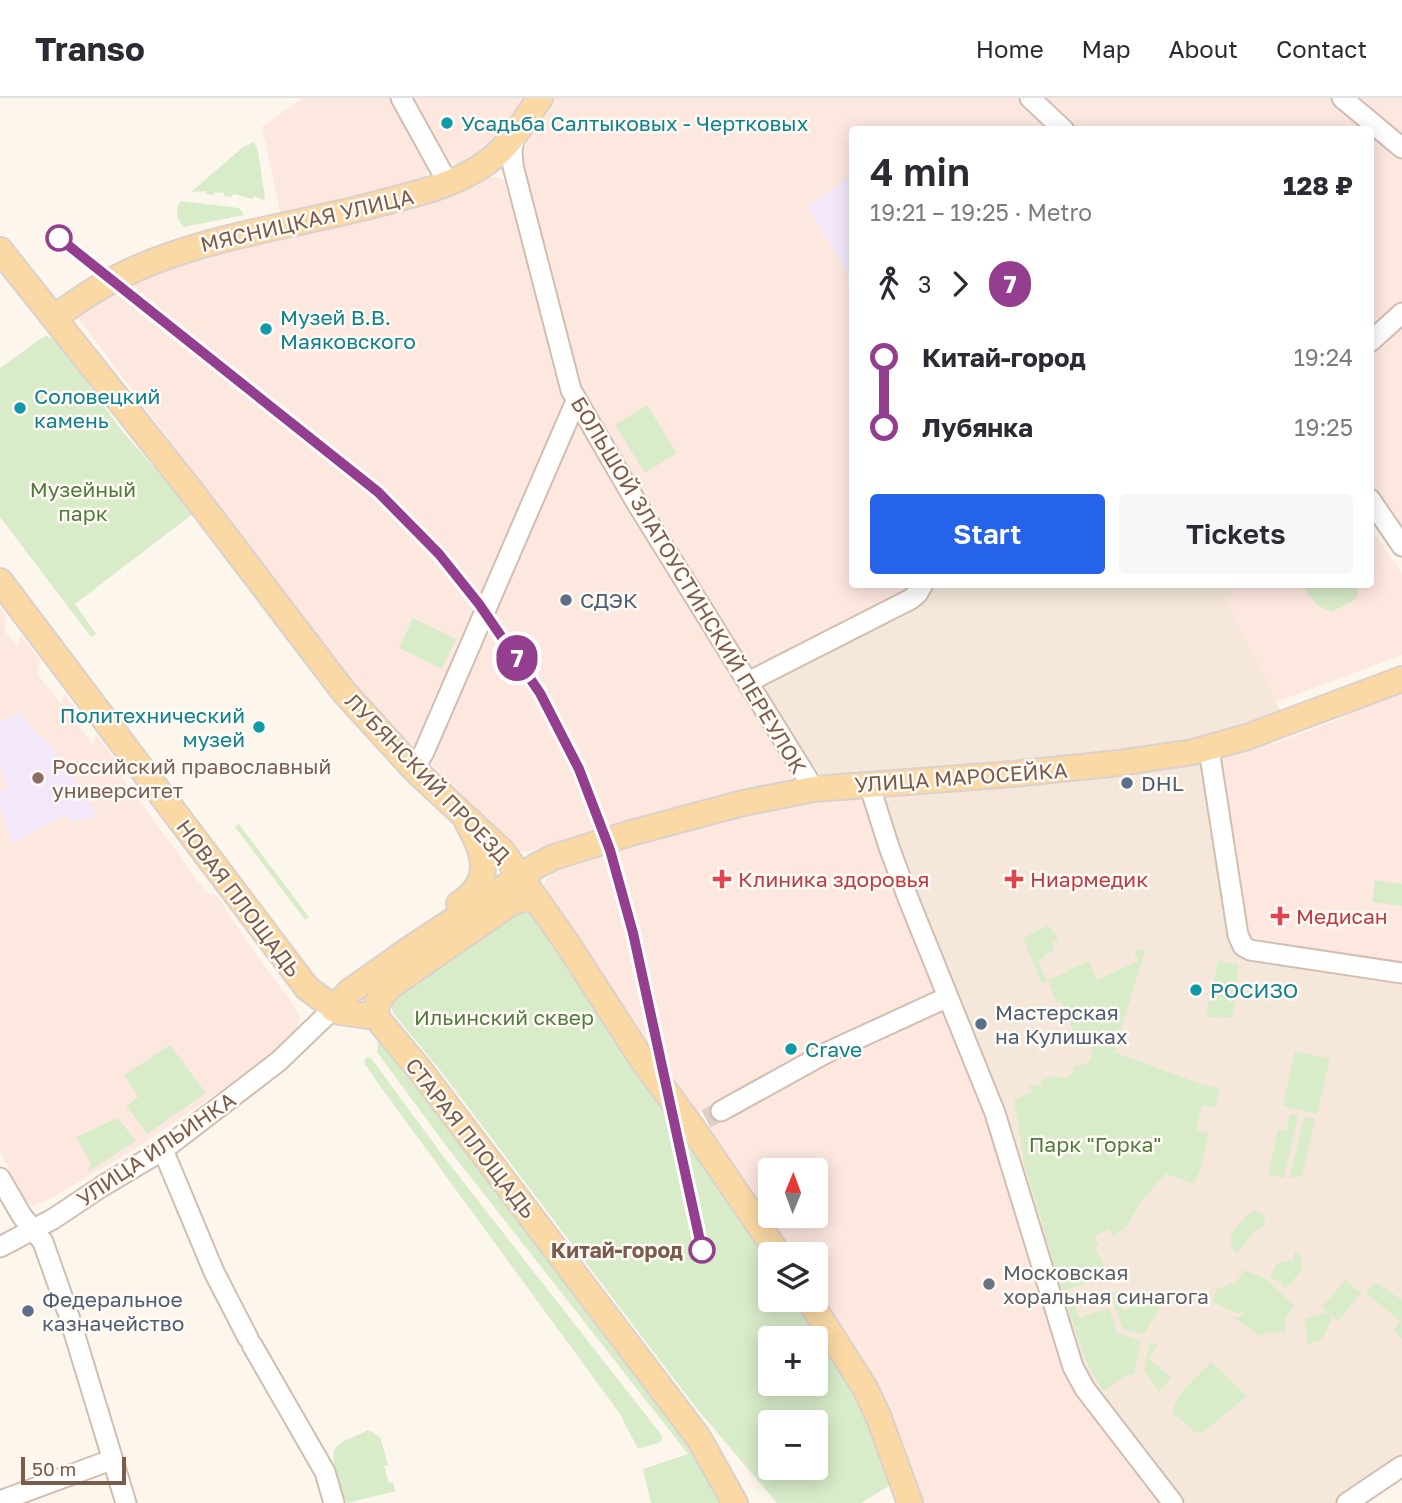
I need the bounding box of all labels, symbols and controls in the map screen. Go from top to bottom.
text: Transo [35,29,145,68]
text: Home [976,34,1044,63]
text: Map [1082,34,1131,63]
text: About [1169,34,1238,63]
text: Contact [1276,34,1367,63]
place label: Усадьба Салтыковых - Чертковых [461,110,809,136]
marker: Усадьба Салтыковых - Чертковых [439,115,455,131]
text: 4 min [870,149,970,194]
text: 128 ₽ [1283,170,1353,201]
street label: МЯСНИЦКАЯ УЛИЦА [198,183,416,257]
text: 19:21 – 19:25 · Metro [870,198,1092,226]
unlabelled marker [46,225,72,251]
icon: walk [870,265,908,303]
icon: forward [941,265,979,303]
text: 7 [1003,269,1017,298]
text: 3 [918,270,931,298]
place label: Музей В.В. Маяковского [280,304,416,354]
marker: Музей В.В. Маяковского [258,321,274,337]
text: Китай-город [922,342,1086,373]
text: 19:24 [1294,343,1353,371]
place label: Соловецкий камень [34,383,160,433]
street label: БОЛЬШОЙ ЗЛАТОУСТИНСКИЙ ПЕРЕУЛОК [566,392,812,779]
marker: Соловецкий камень [12,400,28,416]
text: Лубянка [922,412,1033,443]
text: 19:25 [1294,413,1353,441]
park label: Музейный парк [30,476,136,526]
button: Start [870,494,1105,574]
button: Tickets [1119,494,1353,574]
place label: СДЭК [580,587,638,613]
marker: СДЭК [558,592,574,608]
line badge: 7 [494,635,540,681]
text: 7 [510,643,524,672]
street label: ЛУБЯНСКИЙ ПРОЕЗД [340,688,516,868]
place label: Политехнический музей [60,702,245,752]
marker: Политехнический музей [251,719,267,735]
place label: Российский православный университет [52,753,331,803]
street label: УЛИЦА МАРОСЕЙКА [854,757,1068,797]
marker: Российский православный университет [30,770,46,786]
place label: DHL [1141,770,1184,796]
marker: DHL [1119,775,1135,791]
street label: НОВАЯ ПЛОЩАДЬ [171,814,307,982]
place label: Клиника здоровья [738,866,930,892]
place label: Ниармедик [1030,866,1148,892]
marker: Клиника здоровья [712,869,732,889]
marker: Ниармедик [1004,869,1024,889]
place label: Медисан [1296,903,1388,929]
marker: Медисан [1270,906,1290,926]
place label: РОСИЗО [1210,977,1298,1003]
marker: РОСИЗО [1188,982,1204,998]
place label: Мастерская на Кулишках [995,999,1128,1049]
park label: Ильинский сквер [414,1004,594,1030]
marker: Мастерская на Кулишках [973,1016,989,1032]
place label: Crave [805,1036,862,1062]
marker: Crave [783,1041,799,1057]
street label: СТАРАЯ ПЛОЩАДЬ [400,1053,542,1223]
street label: УЛИЦА ИЛЬИНКА [72,1086,240,1212]
park label: Парк "Горка" [1029,1131,1161,1157]
north arrow [758,1158,828,1228]
map controls [758,1158,828,1480]
place label: Китай-город [551,1237,683,1263]
marker: Китай-город [689,1237,715,1263]
button: layers [758,1242,828,1312]
place label: Московская хоральная синагога [1003,1259,1209,1309]
marker: Московская хоральная синагога [981,1276,997,1292]
place label: Федеральное казначейство [42,1286,184,1336]
marker: Федеральное казначейство [20,1303,36,1319]
button: + [758,1326,828,1396]
button: − [758,1410,828,1480]
scale bar [21,1454,126,1486]
text: 50 m [32,1457,76,1480]

